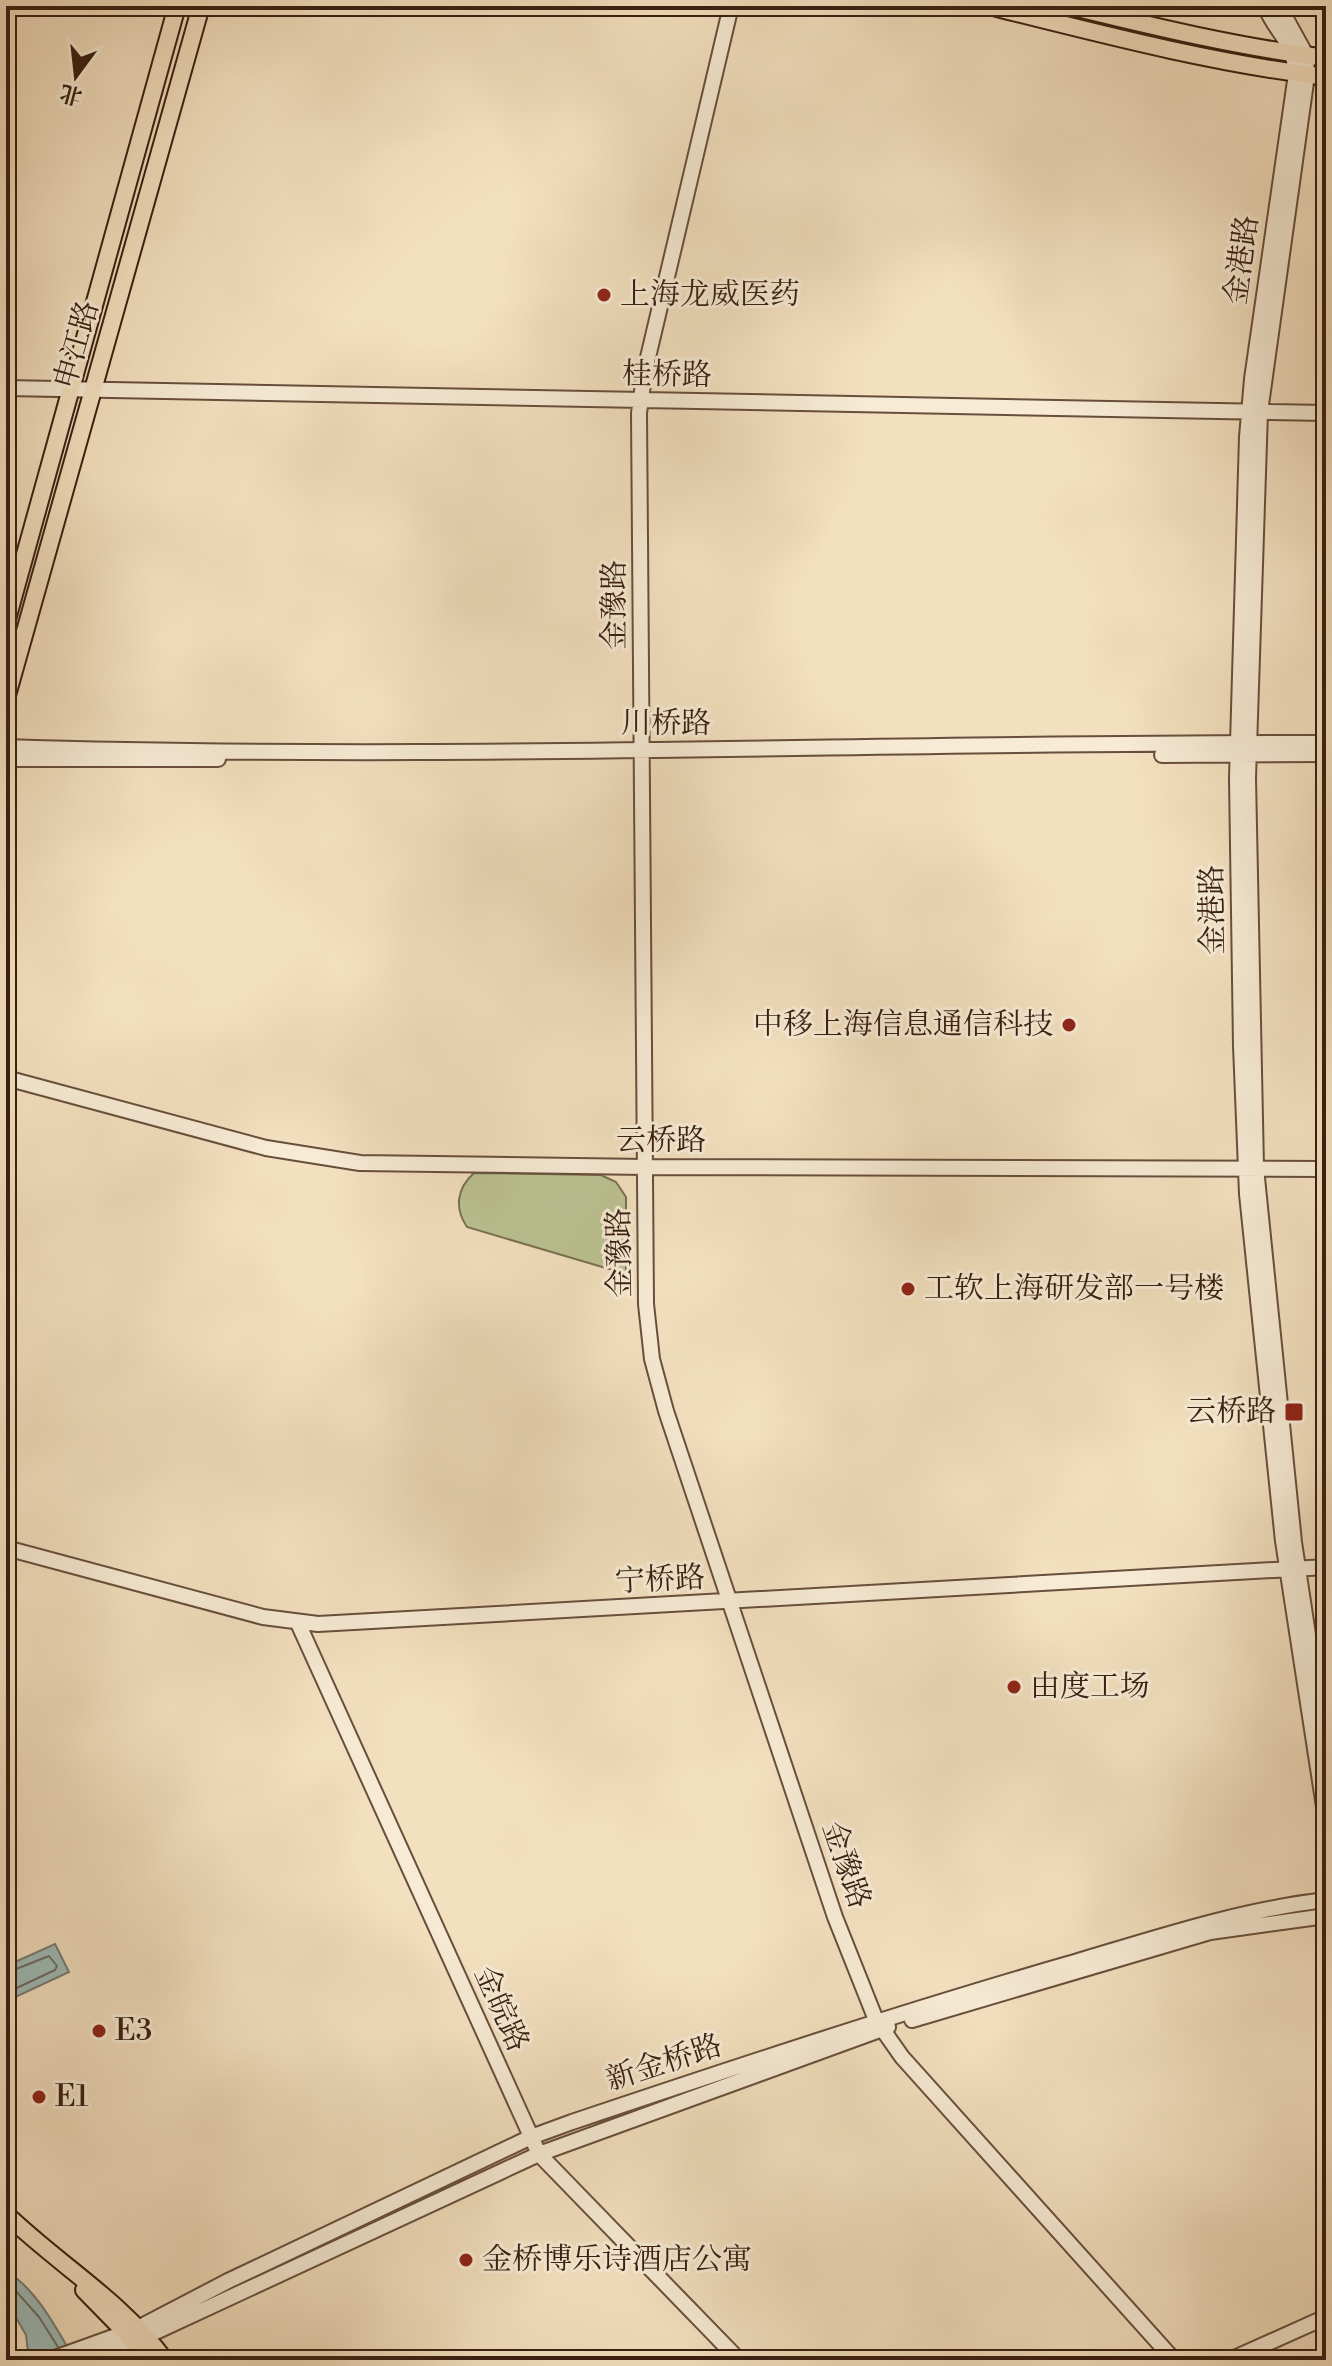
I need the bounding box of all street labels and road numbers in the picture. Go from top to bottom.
street label: 金港路 [1217,213,1267,307]
street label: 申江路 [46,297,108,393]
street label: 桂桥路 [622,355,712,395]
street label: 金豫路 [596,560,634,650]
street label: 川桥路 [621,705,711,743]
street label: 金港路 [1193,865,1233,955]
street label: 云桥路 [616,1122,706,1160]
street label: 金豫路 [600,1208,640,1298]
street label: 宁桥路 [614,1559,706,1601]
street label: 金豫路 [813,1816,879,1914]
street label: 金皖路 [465,1960,537,2058]
street label: 新金桥路 [601,2026,727,2100]

